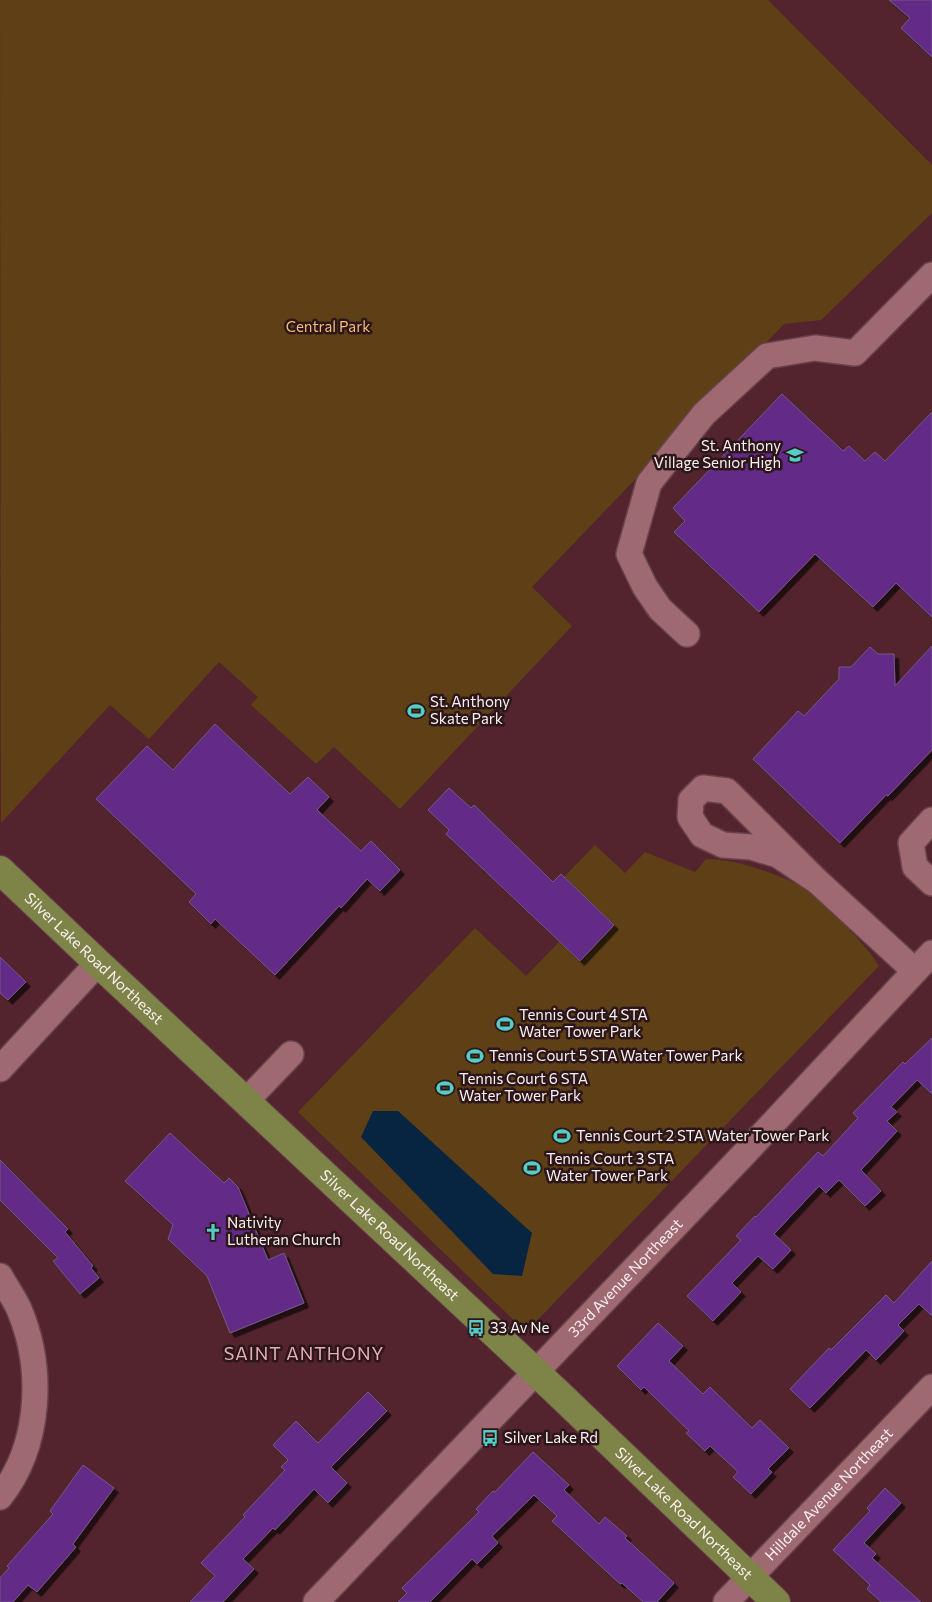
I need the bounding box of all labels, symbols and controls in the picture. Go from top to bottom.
park label: Central Park [286,317,370,335]
place label: St. Anthony Village Senior High [654,436,781,471]
school or university icon: St. Anthony Village Senior High [785,445,805,465]
place label: St. Anthony Skate Park [430,692,510,727]
sports icon: St. Anthony Skate Park [406,701,426,721]
street label: Silver Lake Road Northeast [22,888,167,1027]
place label: Tennis Court 4 STA Water Tower Park [519,1005,648,1040]
sports icon: Tennis Court 4 STA Water Tower Park [495,1014,515,1034]
sports icon: Tennis Court 5 STA Water Tower Park [465,1046,485,1066]
place label: Tennis Court 5 STA Water Tower Park [489,1046,743,1064]
place label: Tennis Court 6 STA Water Tower Park [459,1069,588,1104]
sports icon: Tennis Court 6 STA Water Tower Park [435,1078,455,1098]
sports icon: Tennis Court 2 STA Water Tower Park [552,1126,572,1146]
place label: Tennis Court 2 STA Water Tower Park [576,1126,829,1144]
place label: Tennis Court 3 STA Water Tower Park [546,1149,674,1184]
sports icon: Tennis Court 3 STA Water Tower Park [522,1158,542,1178]
street label: Silver Lake Road Northeast [317,1165,463,1304]
place label: Nativity Lutheran Church [227,1213,341,1248]
street label: 33rd Avenue Northeast [564,1214,686,1340]
church icon: Nativity Lutheran Church [203,1222,223,1242]
bus stop icon: 33 Av Ne [466,1318,486,1338]
place label: 33 Av Ne [490,1318,550,1336]
district label: SAINT ANTHONY [224,1342,384,1364]
street label: Hilldale Avenue Northeast [761,1424,896,1564]
bus stop icon: Silver Lake Rd [480,1428,500,1448]
place label: Silver Lake Rd [504,1428,598,1446]
street label: Silver Lake Road Northeast [612,1443,757,1583]

